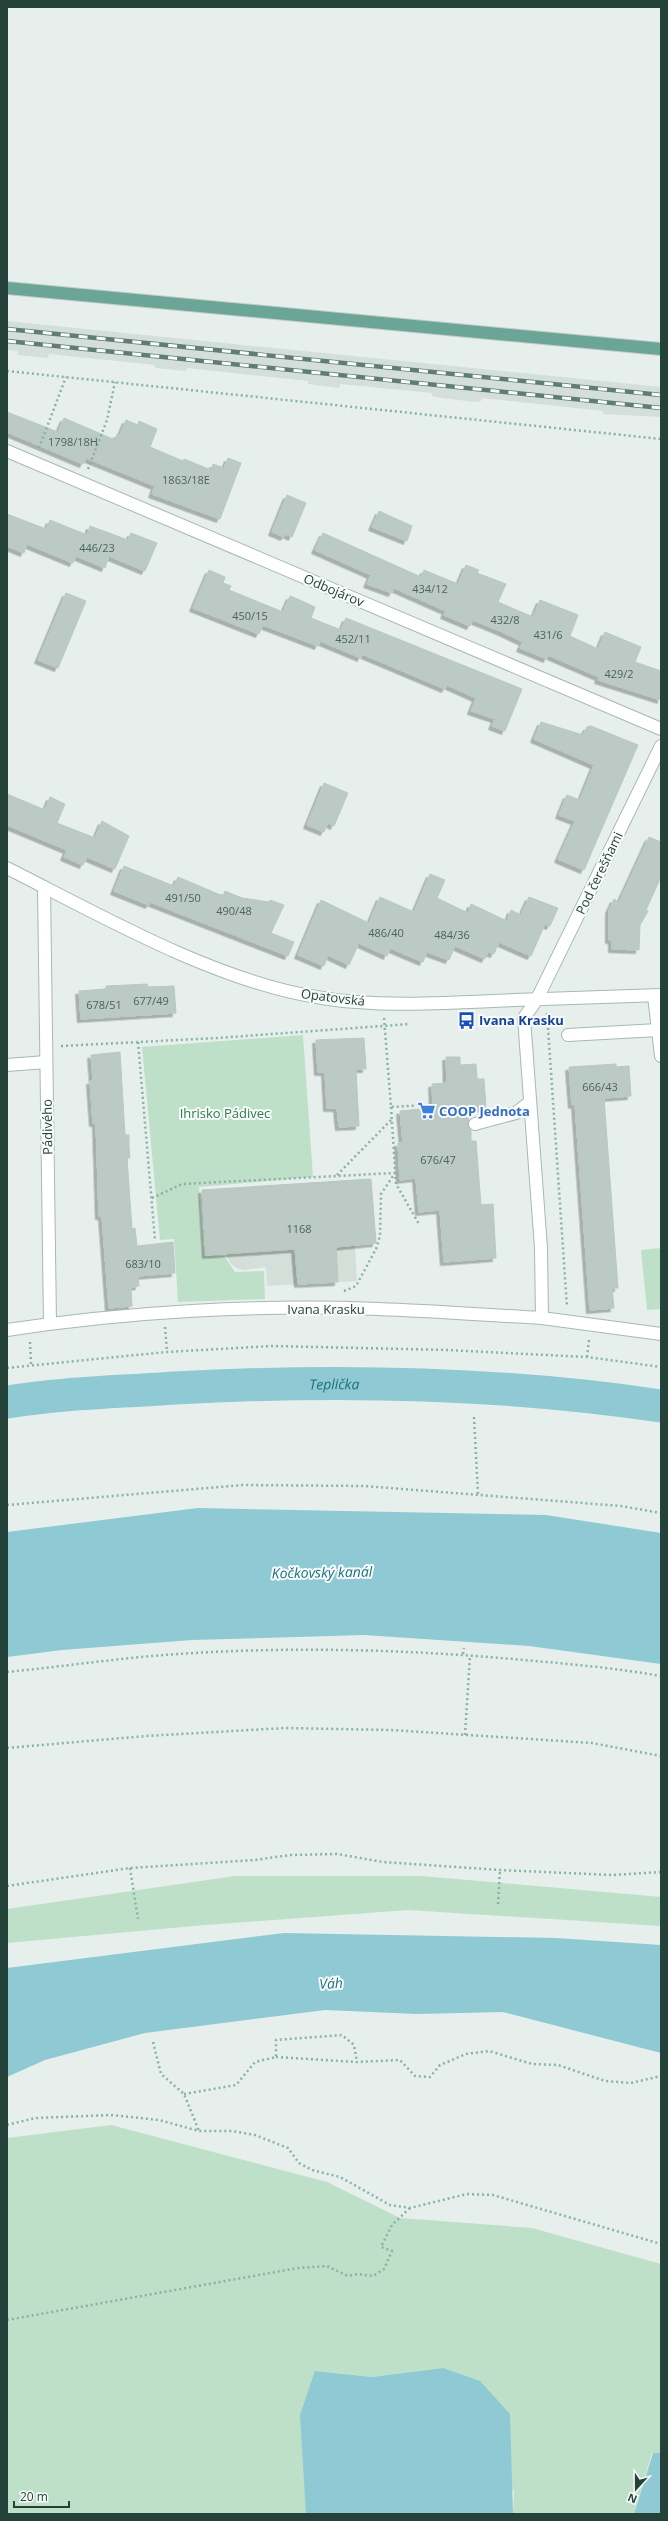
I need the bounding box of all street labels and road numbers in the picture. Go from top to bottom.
street label: Odbojárov [301,569,367,611]
street label: Pod čerešňami [571,829,627,917]
street label: Opatovská [300,984,366,1010]
street label: Pádivého [38,1099,56,1155]
street label: Ivana Krasku [287,1300,365,1318]

